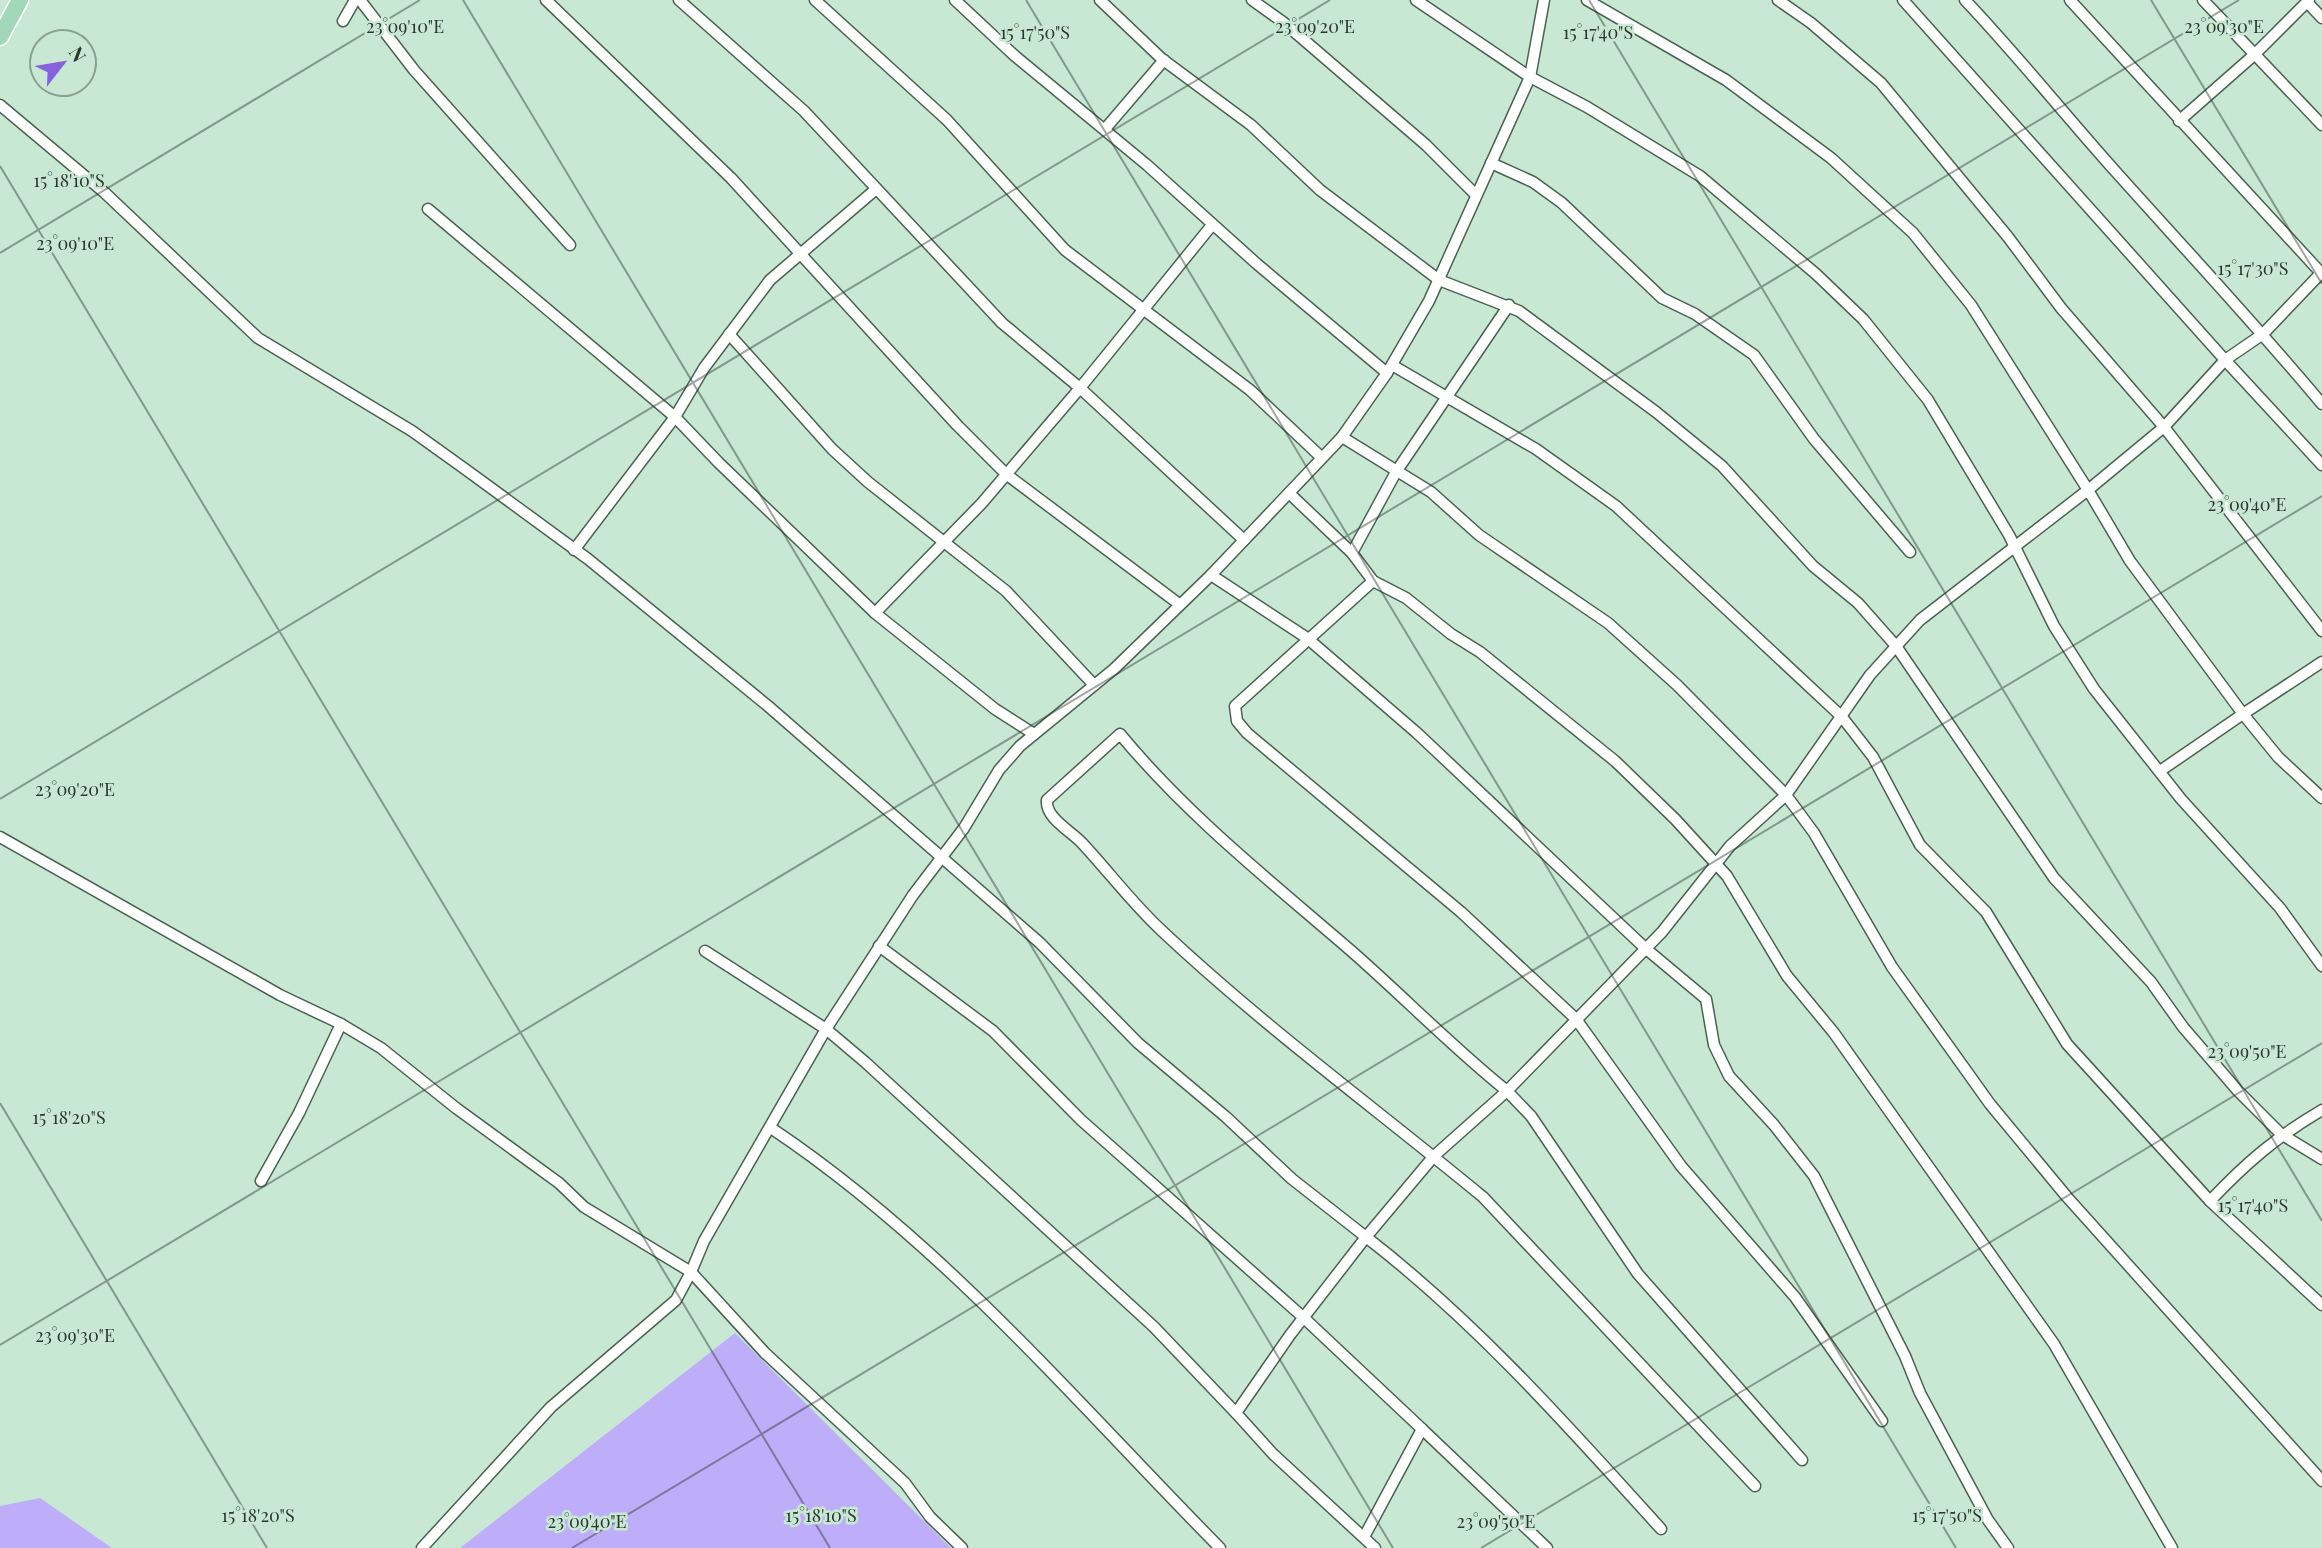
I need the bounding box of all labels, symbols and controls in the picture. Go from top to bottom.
text: 23°09'10"E [366,14,444,38]
text: 23°09'20"E [1275,14,1355,38]
text: 23°09'30"E [2184,14,2264,38]
text: 15°17'50"S [1000,20,1070,44]
text: 15°17'40"S [1563,20,1633,44]
north arrow [28,28,98,98]
text: N [64,41,93,67]
text: 15°18'10"S [33,168,105,192]
text: 23°09'10"E [36,231,114,255]
text: 15°17'30"S [2218,256,2288,280]
text: 23°09'40"E [2207,492,2287,516]
text: 23°09'20"E [35,777,115,801]
text: 23°09'50"E [2207,1039,2287,1063]
text: 15°18'20"S [32,1105,106,1129]
text: 15°17'40"S [2218,1193,2288,1217]
text: 23°09'30"E [35,1323,115,1347]
text: 15°18'20"S [221,1503,295,1527]
text: 15°18'10"S [785,1503,857,1527]
text: 15°17'50"S [1912,1503,1982,1527]
text: 23°09'40"E [547,1509,627,1533]
text: 23°09'50"E [1456,1509,1536,1533]

